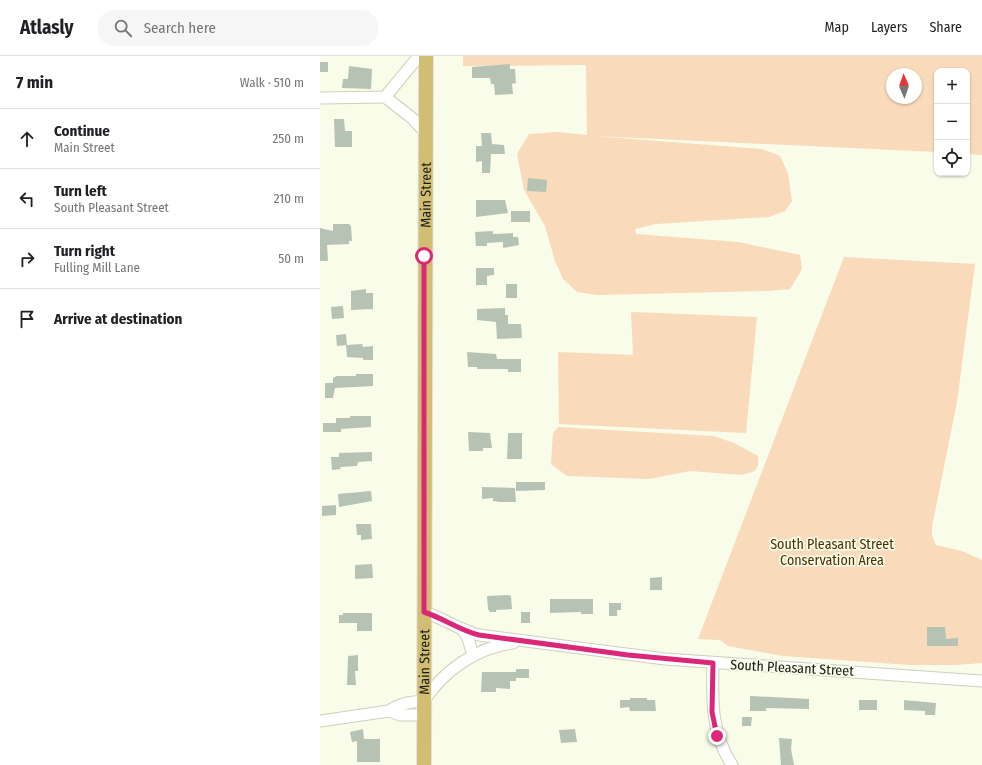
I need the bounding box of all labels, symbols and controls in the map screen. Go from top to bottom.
search box [98,10,378,46]
text: Atlasly [20,16,74,39]
icon: search [112,17,134,39]
text: Search here [144,19,216,37]
text: Map [825,19,849,36]
text: Layers [871,19,907,36]
text: Share [929,19,962,36]
north arrow [886,68,922,104]
map controls [934,68,970,176]
button: + [934,68,970,104]
text: 7 min [16,72,53,93]
text: Walk · 510 m [240,75,304,90]
button: − [934,104,970,140]
text: Continue [54,122,110,140]
icon: ahead [16,128,38,150]
text: 250 m [272,131,304,146]
text: Main Street [54,140,115,155]
button: locate [934,140,970,176]
street label: Main Street [417,162,434,228]
text: Turn left [54,182,107,200]
icon: left [16,188,38,210]
text: 210 m [274,191,304,206]
text: South Pleasant Street [54,200,169,215]
text: Turn right [54,242,115,260]
route start [415,247,433,265]
icon: right [16,248,38,270]
text: 50 m [278,251,304,266]
text: Fulling Mill Lane [54,260,140,275]
icon: arrive [16,308,38,330]
text: Arrive at destination [54,310,182,328]
park label: South Pleasant Street Conservation Area [770,536,894,569]
street label: Main Street [416,629,433,695]
street label: South Pleasant Street [730,656,855,680]
route end [708,727,726,745]

